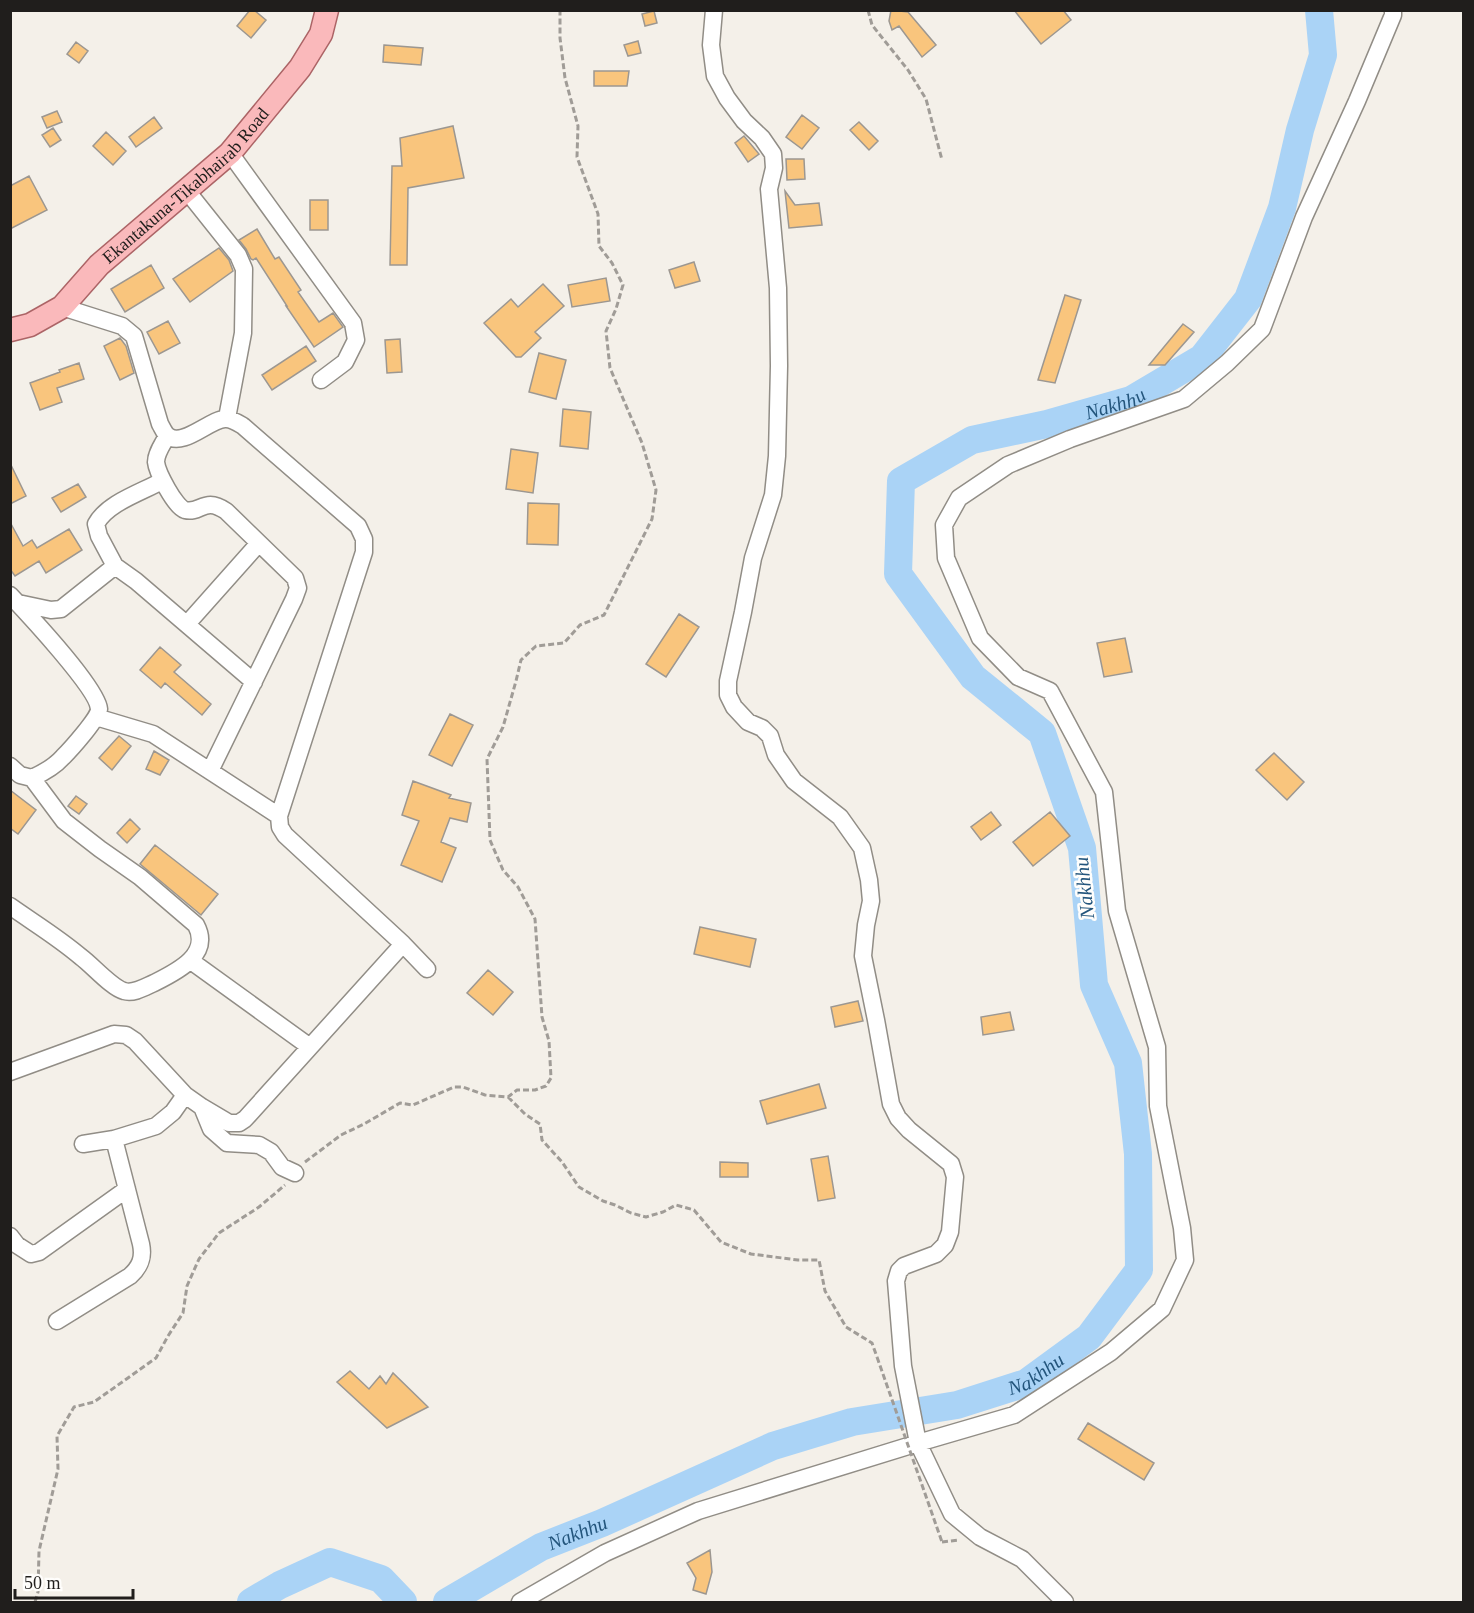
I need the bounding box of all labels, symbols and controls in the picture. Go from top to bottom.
street label: Ekantakuna-Tikabhairab Road [98,104,273,268]
water label: Nakhhu [1081,383,1149,424]
water label: Nakhhu [1070,856,1098,921]
water label: Nakhhu [1004,1348,1068,1399]
water label: Nakhhu [543,1511,610,1555]
scale bar [15,1562,134,1600]
text: 50 m [24,1573,61,1593]

